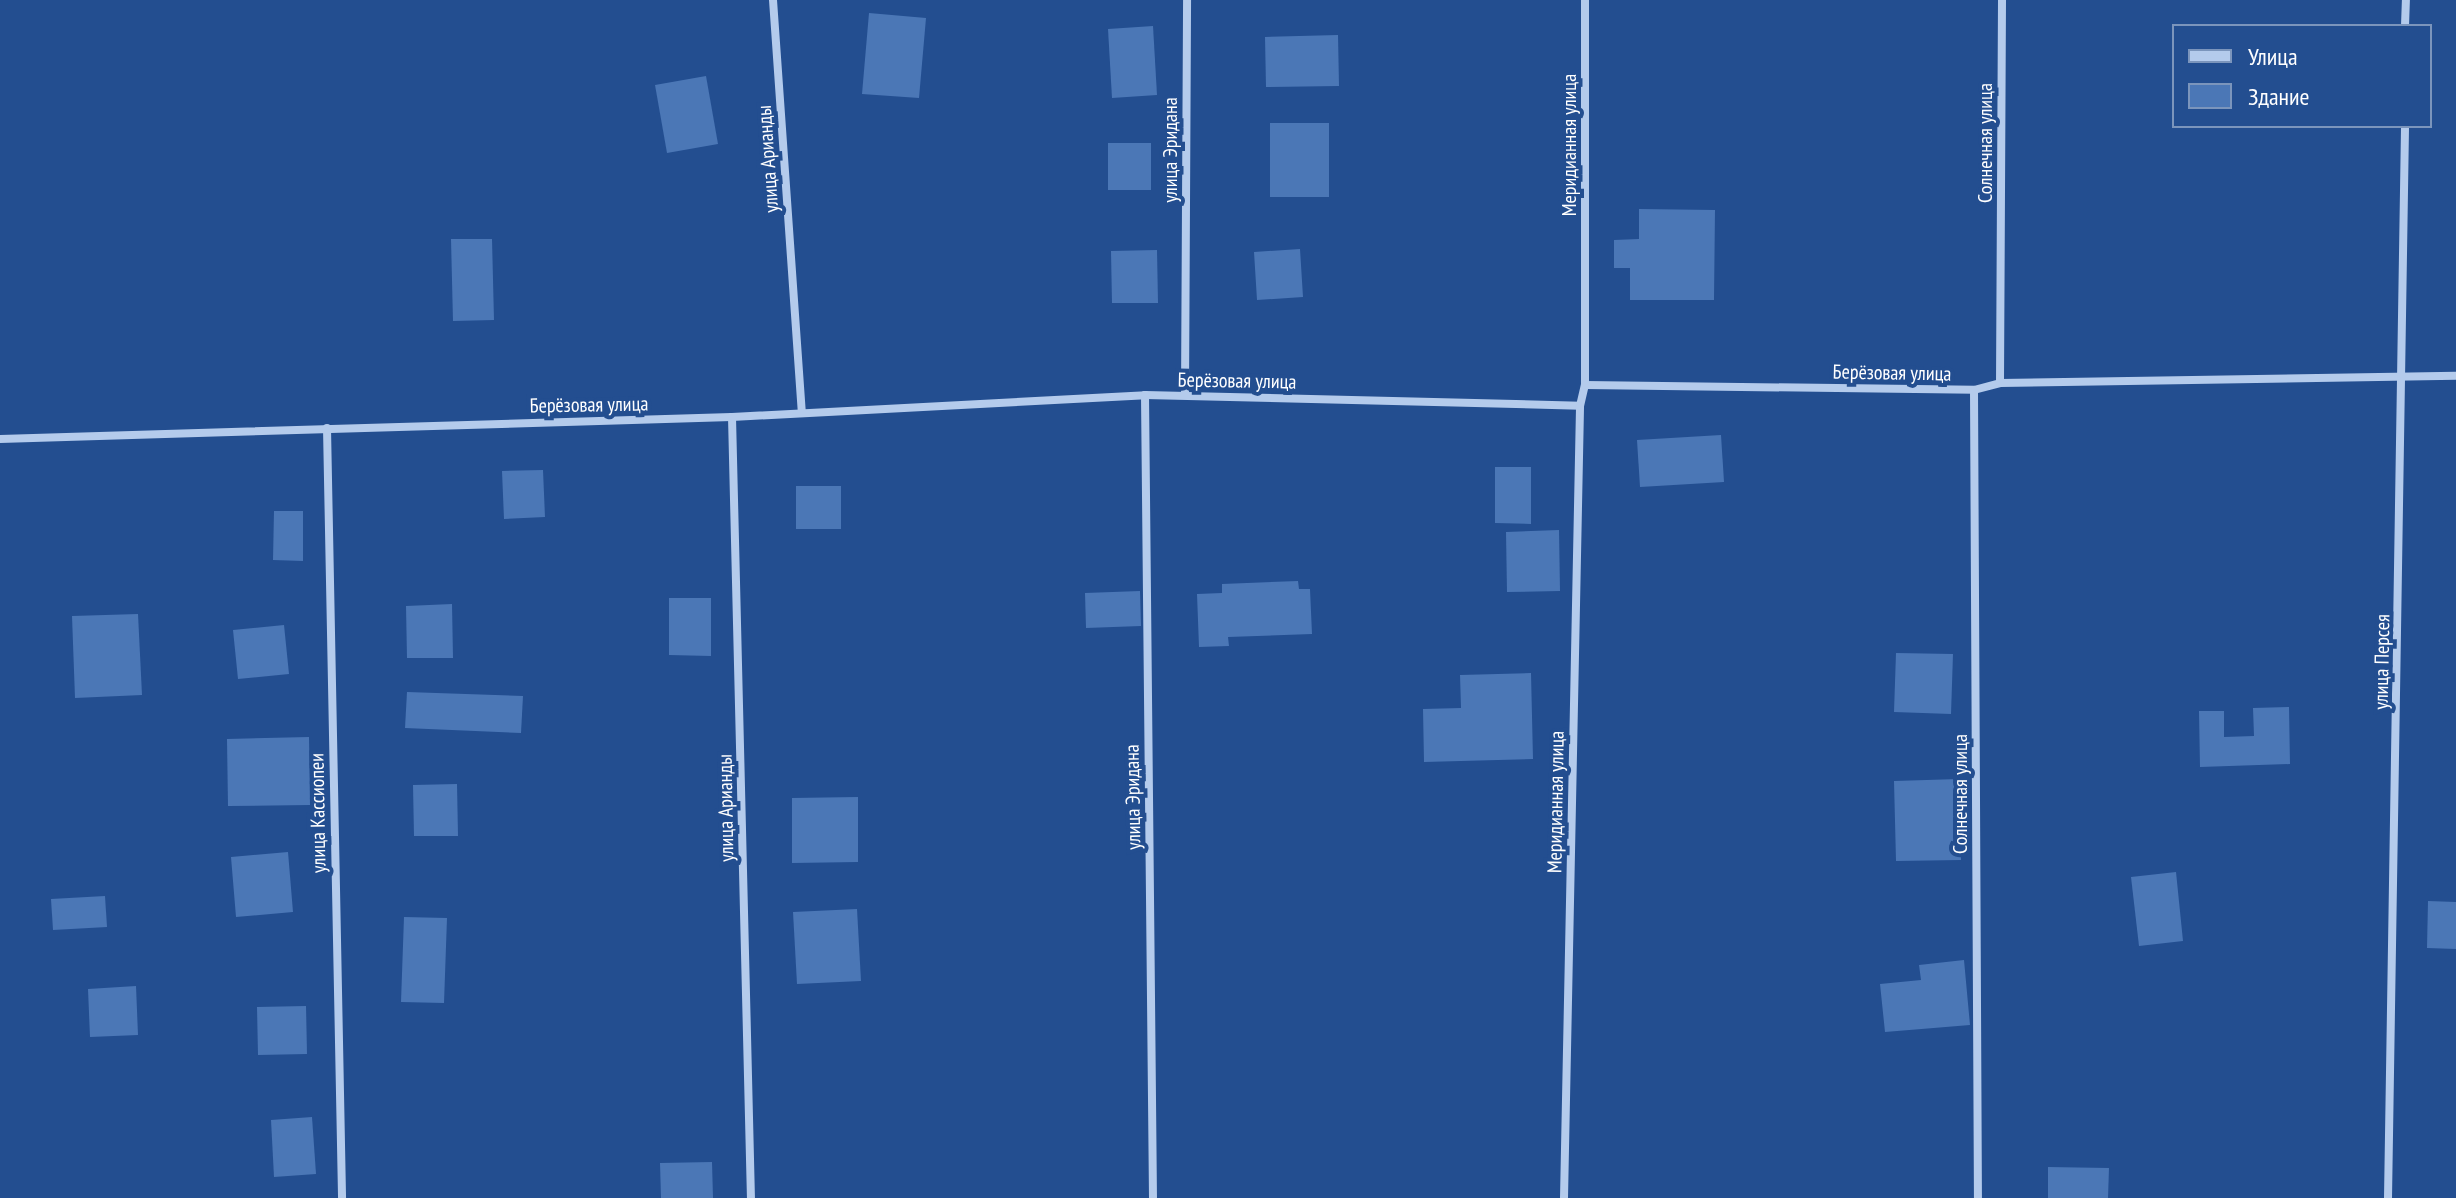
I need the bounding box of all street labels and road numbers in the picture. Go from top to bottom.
street label: Меридианная улица [1557,74,1581,216]
street label: Солнечная улица [1973,83,1997,203]
street label: улица Эридана [1158,97,1182,203]
street label: улица Арианды [752,104,784,214]
street label: Берёзовая улица [1832,360,1952,386]
street label: Берёзовая улица [1177,368,1297,394]
street label: Берёзовая улица [529,392,649,418]
street label: улица Персея [2369,614,2395,710]
street label: Меридианная улица [1543,731,1569,873]
street label: Солнечная улица [1948,734,1972,854]
street label: улица Эридана [1120,744,1146,850]
street label: улица Кассиопеи [305,753,331,873]
street label: улица Арианды [713,754,739,862]

